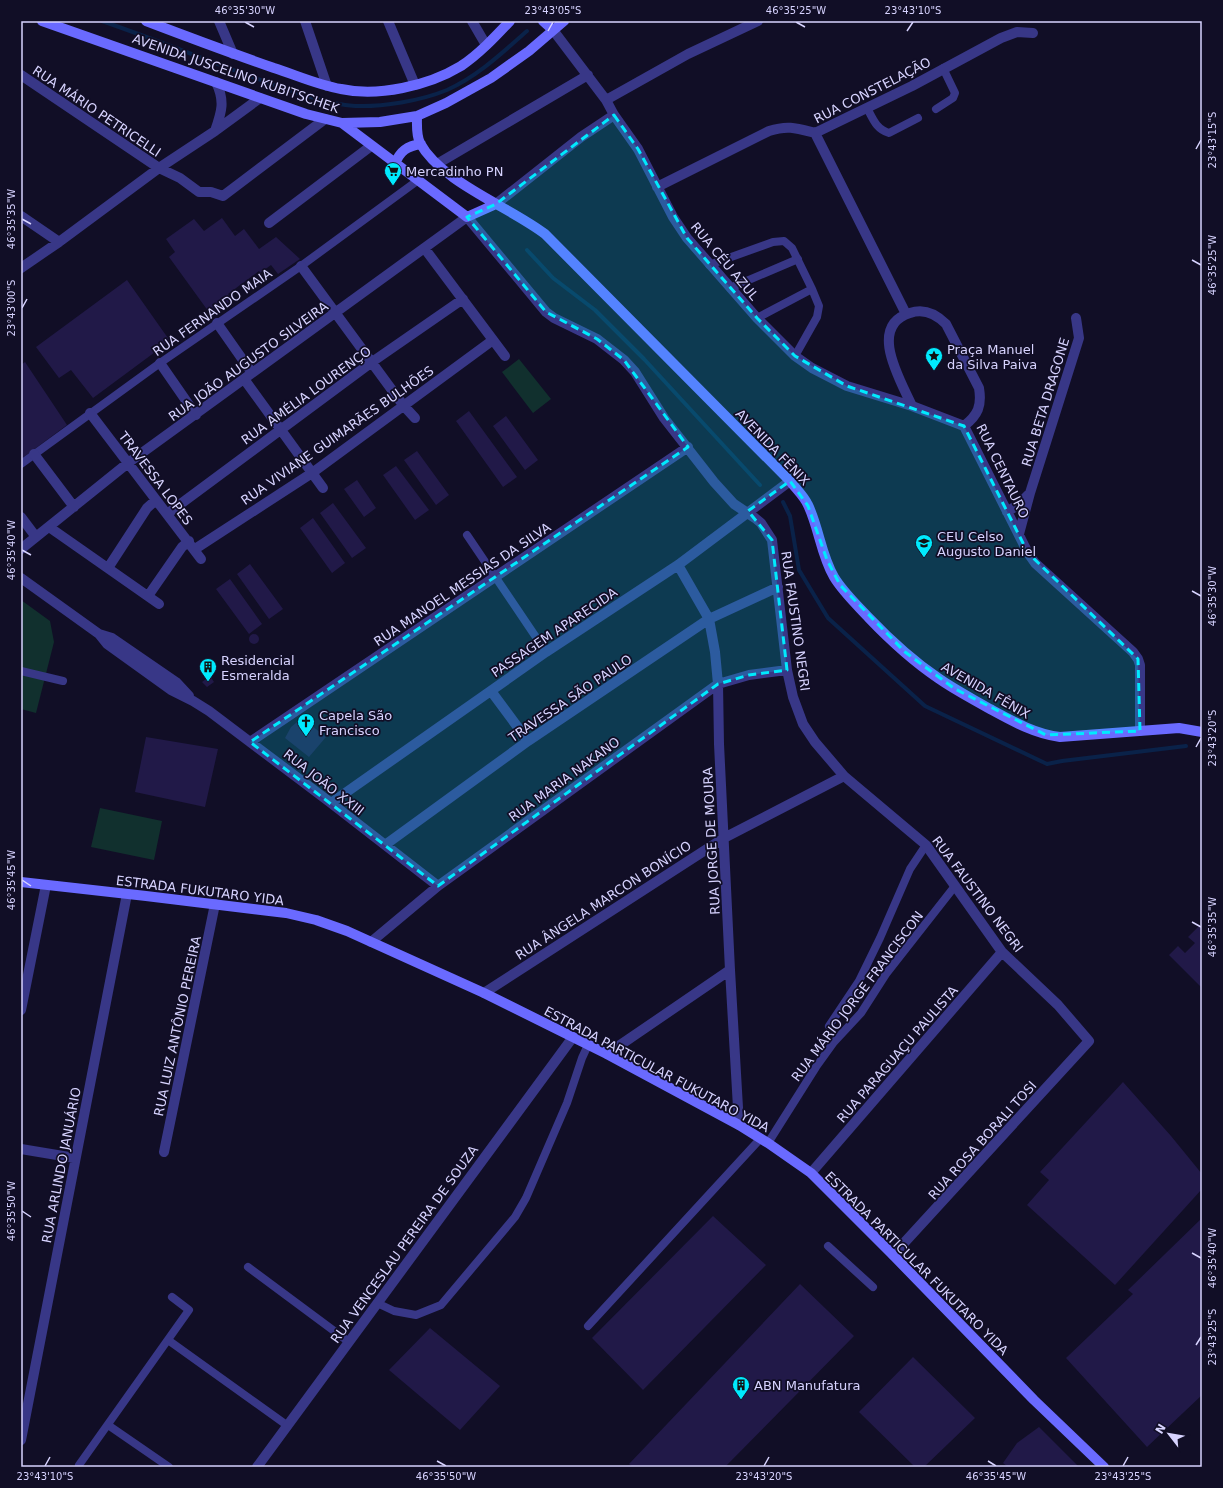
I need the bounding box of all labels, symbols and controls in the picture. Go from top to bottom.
text: 46°35'30"W [215,5,275,16]
text: 23°43'05"S [525,5,581,16]
text: 46°35'25"W [766,5,826,16]
text: 23°43'10"S [885,5,941,16]
street label: AVENIDA JUSCELINO KUBITSCHEK [130,31,342,116]
street label: RUA CONSTELAÇÃO [811,54,933,126]
street label: RUA MÁRIO PETRICELLI [30,63,164,160]
text: 23°43'15"S [1207,112,1218,168]
supermarket icon: Mercadinho PN [383,161,403,186]
place label: Mercadinho PN [406,164,503,179]
text: 46°35'35"W [6,189,17,249]
street label: RUA CÉU AZUL [688,219,762,304]
text: 46°35'25"W [1207,235,1218,295]
street label: RUA FERNANDO MAIA [150,266,275,359]
text: 23°43'00"S [6,280,17,336]
street label: RUA JOÃO AUGUSTO SILVEIRA [166,298,331,424]
street label: RUA BETA DRAGONE [1019,336,1072,468]
place label: Praça Manuel da Silva Paiva [947,342,1037,372]
street label: RUA AMÉLIA LOURENÇO [238,343,374,448]
place icon: Praça Manuel da Silva Paiva [924,346,944,371]
street label: RUA VIVIANE GUIMARÃES BULHÕES [238,363,436,508]
street label: AVENIDA FÊNIX [733,406,813,488]
street label: RUA CENTAURO [973,422,1032,521]
street label: TRAVESSA LOPES [115,428,196,528]
street label: RUA MANOEL MESSIAS DA SILVA [371,519,554,649]
text: 46°35'40"W [6,520,17,580]
place label: CEU Celso Augusto Daniel [937,529,1036,559]
school or university icon: CEU Celso Augusto Daniel [914,533,934,558]
street label: RUA FAUSTINO NEGRI [778,550,813,692]
text: 46°35'30"W [1207,566,1218,626]
street label: PASSAGEM APARECIDA [488,585,620,680]
street label: TRAVESSA SÃO PAULO [505,652,635,746]
place label: Residencial Esmeralda [221,653,295,683]
building icon: Residencial Esmeralda [198,657,218,682]
street label: AVENIDA FÊNIX [939,659,1033,722]
place label: Capela São Francisco [319,708,392,738]
text: 23°43'20"S [1207,710,1218,766]
church icon: Capela São Francisco [296,712,316,737]
street label: RUA MARIA NAKANO [506,734,623,825]
street label: RUA JOÃO XXIII [281,746,367,818]
street label: RUA JORGE DE MOURA [700,767,723,915]
street label: RUA FAUSTINO NEGRI [929,833,1026,955]
street label: RUA ÂNGELA MARCON BONÍCIO [513,838,694,963]
text: 46°35'45"W [6,850,17,910]
street label: ESTRADA FUKUTARO YIDA [115,873,285,908]
text: 46°35'35"W [1207,897,1218,957]
street label: RUA MÁRIO JORGE FRANCISCON [788,908,926,1084]
street label: RUA LUIZ ANTÔNIO PEREIRA [151,935,204,1118]
street label: RUA PARAGUAÇU PAULISTA [834,983,961,1126]
street label: ESTRADA PARTICULAR FUKUTARO YIDA [542,1003,772,1135]
street label: RUA ROSA BORALI TOSI [925,1078,1040,1203]
street label: RUA ARLINDO JANUÁRIO [39,1086,84,1244]
street label: RUA VENCESLAU PEREIRA DE SOUZA [328,1142,481,1346]
street label: ESTRADA PARTICULAR FUKUTARO YIDA [822,1169,1011,1358]
text: 46°35'50"W [6,1181,17,1241]
text: 46°35'40"W [1207,1228,1218,1288]
text: 23°43'25"S [1207,1309,1218,1365]
building icon: ABN Manufatura [731,1375,751,1400]
place label: ABN Manufatura [754,1378,861,1393]
north arrow [1149,1414,1189,1454]
text: N [1153,1422,1169,1436]
text: 23°43'10"S [17,1471,73,1482]
text: 46°35'50"W [416,1471,476,1482]
text: 23°43'20"S [736,1471,792,1482]
text: 46°35'45"W [966,1471,1026,1482]
text: 23°43'25"S [1095,1471,1151,1482]

